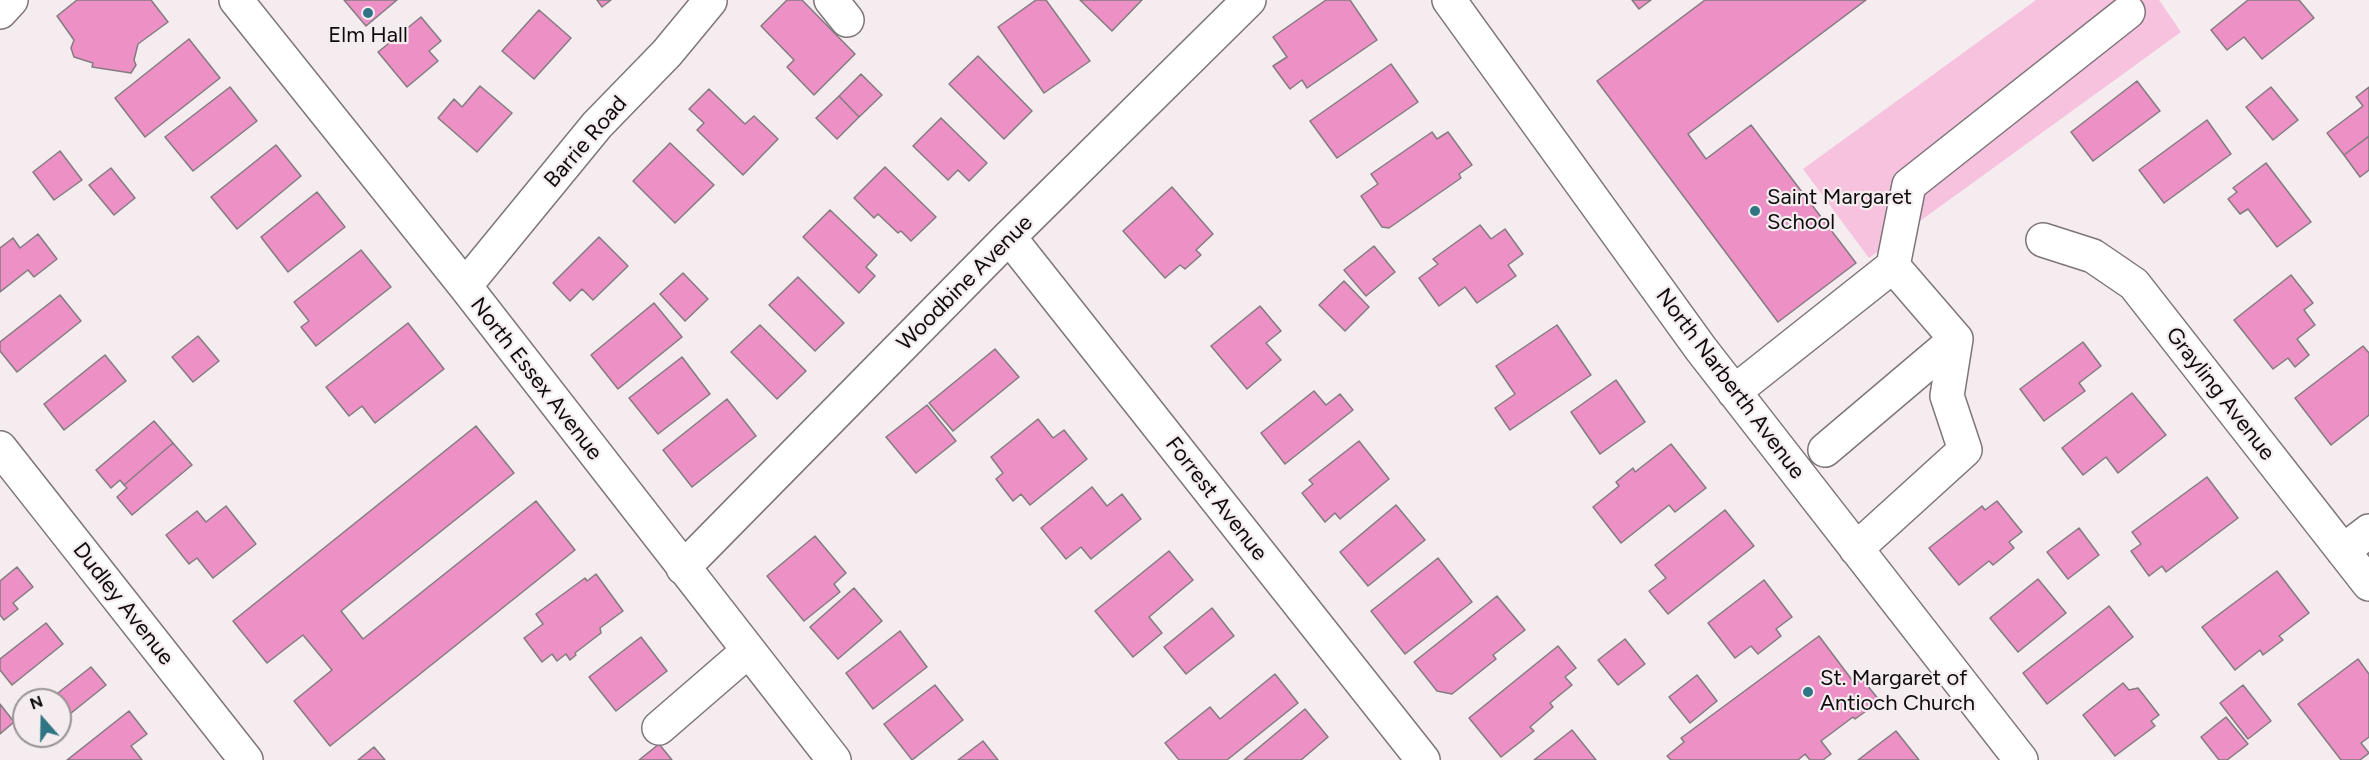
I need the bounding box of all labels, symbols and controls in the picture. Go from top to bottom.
marker: Elm Hall [361,6,375,20]
place label: Elm Hall [328,23,408,49]
street label: Barrie Road [539,91,633,193]
place label: Saint Margaret School [1767,185,1912,236]
marker: Saint Margaret School [1748,204,1762,218]
street label: Woodbine Avenue [892,210,1038,356]
street label: North Narberth Avenue [1650,284,1810,484]
street label: North Essex Avenue [464,292,608,466]
street label: Grayling Avenue [2160,322,2280,466]
street label: Forrest Avenue [1159,432,1273,566]
street label: Dudley Avenue [67,537,179,671]
place label: St. Margaret of Antioch Church [1820,666,1975,718]
marker: St. Margaret of Antioch Church [1801,685,1815,699]
north arrow [12,688,72,748]
text: N [27,691,45,714]

